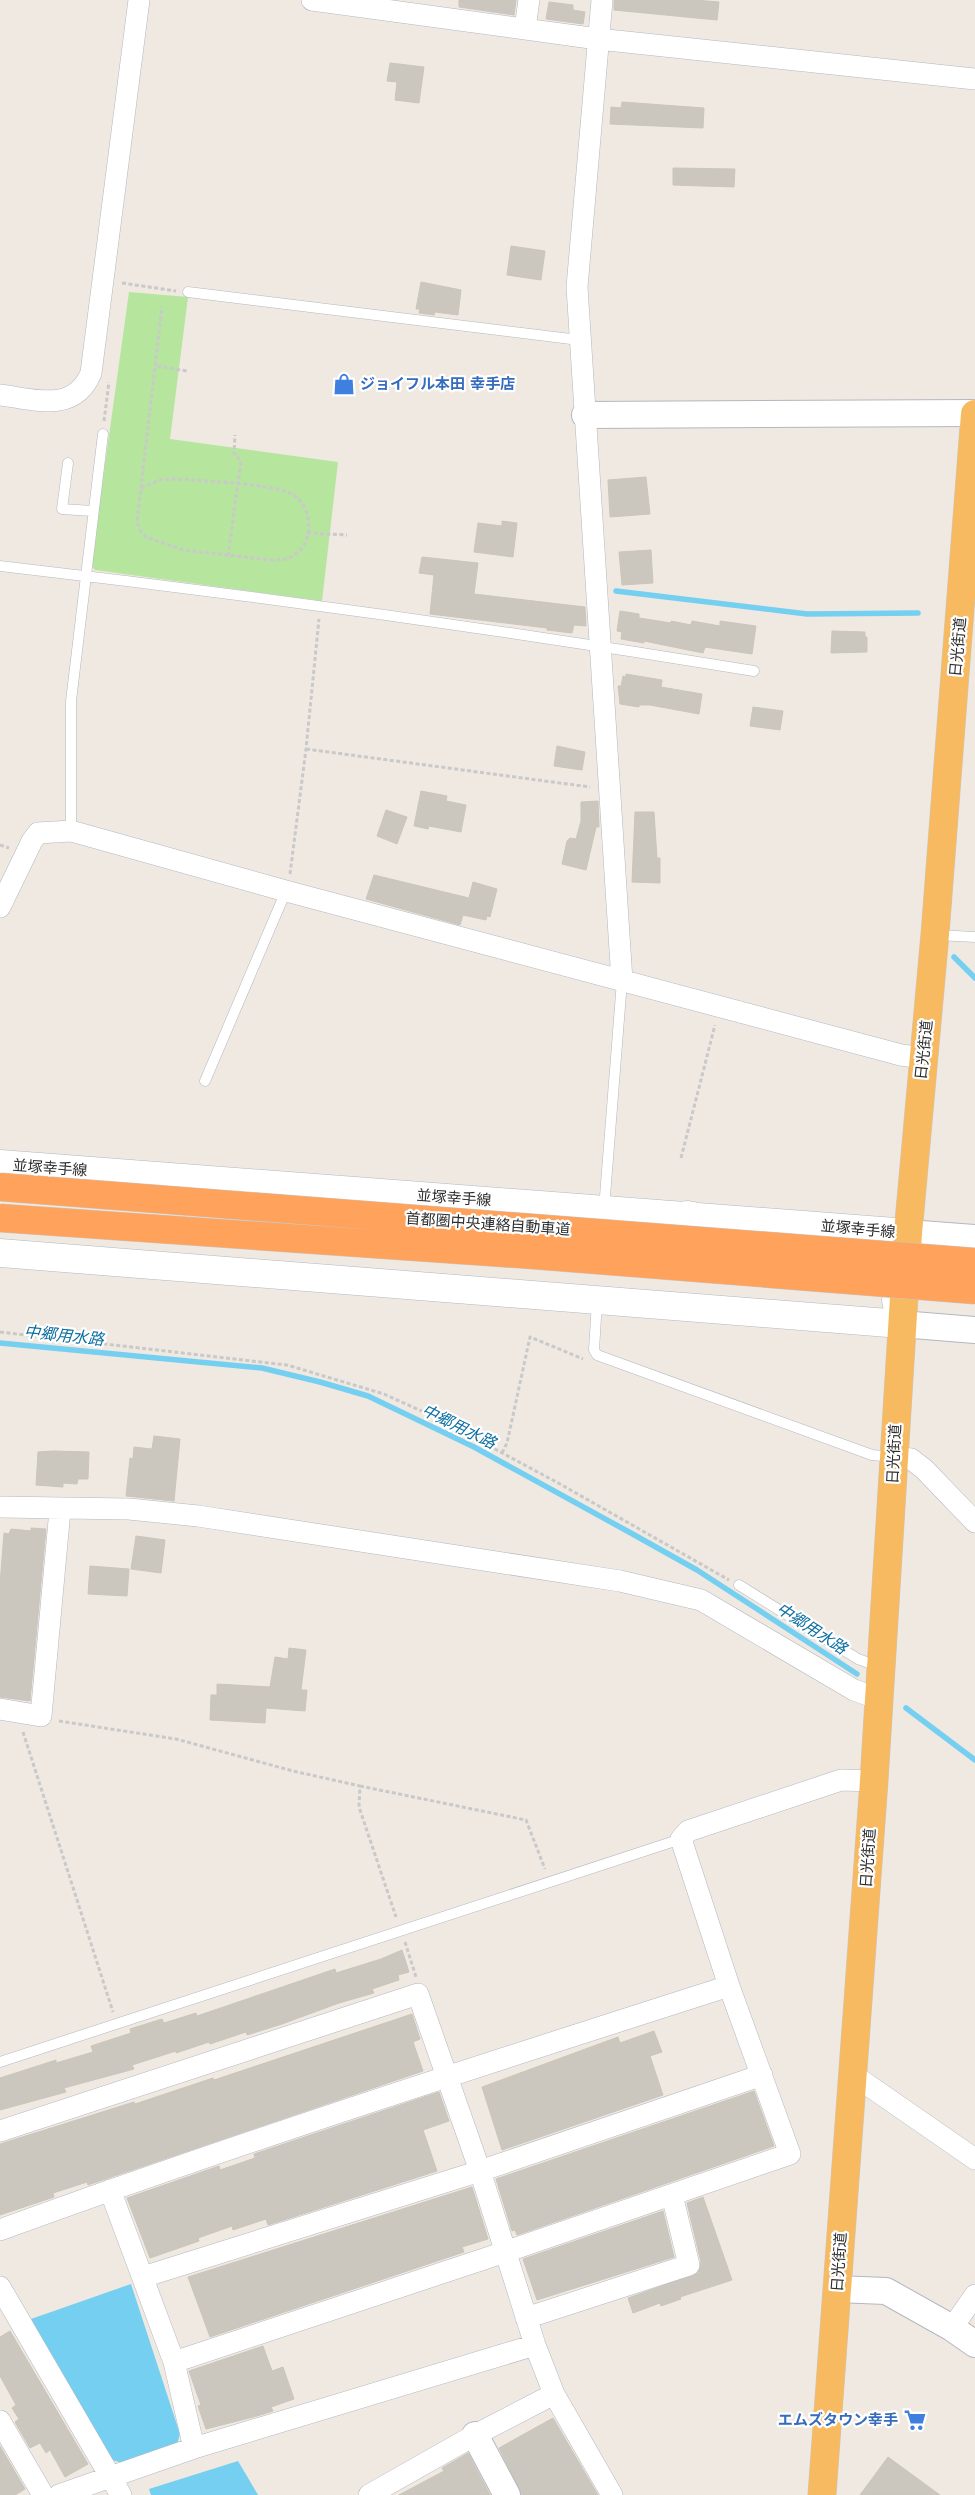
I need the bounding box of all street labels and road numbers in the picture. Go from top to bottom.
street label: 日光街道 [946,616,970,678]
street label: 日光街道 [912,1019,936,1081]
street label: 並塚幸手線 [12,1156,88,1180]
street label: 並塚幸手線 [416,1186,492,1210]
street label: 首都圏中央連絡自動車道 [405,1209,571,1239]
street label: 並塚幸手線 [820,1217,896,1241]
street label: 日光街道 [883,1424,905,1484]
street label: 日光街道 [857,1827,879,1889]
street label: 日光街道 [828,2231,850,2293]

